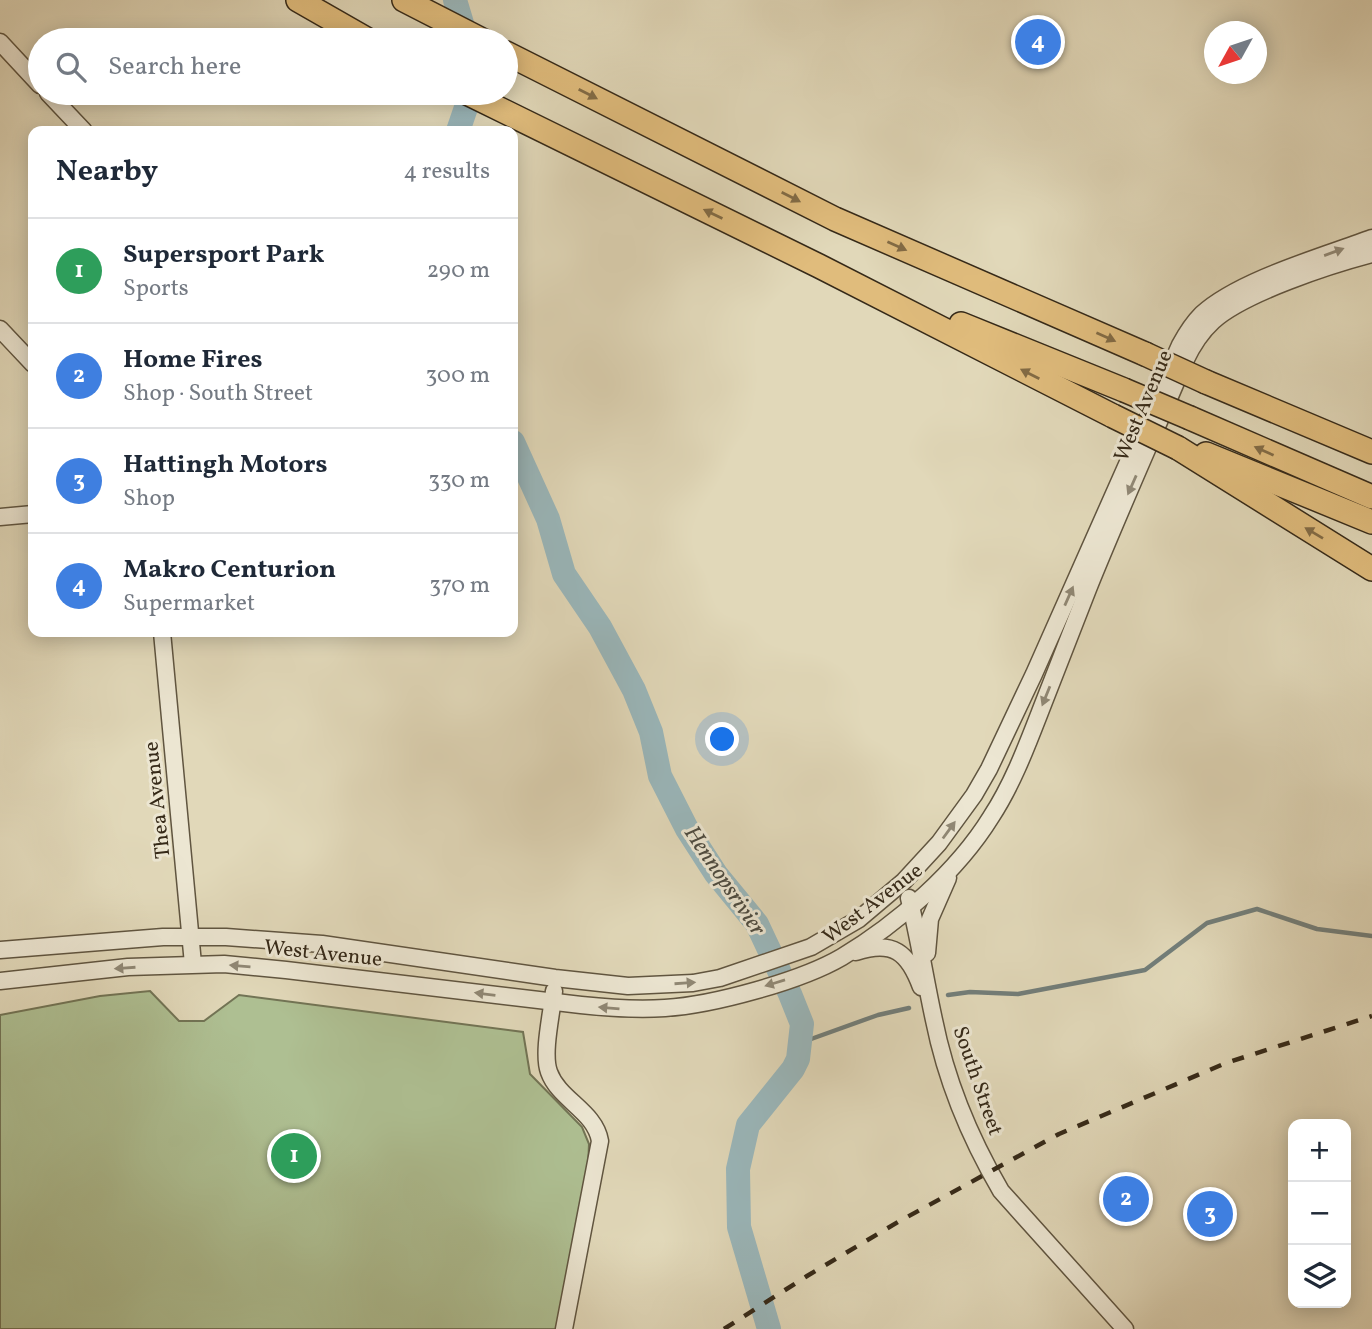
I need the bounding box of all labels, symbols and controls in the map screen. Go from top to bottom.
pin: 4 [1015,16,1061,68]
north arrow [1204,21,1267,84]
search box [28,28,518,105]
icon: search [52,48,90,86]
text: Search here [108,49,241,85]
one-way arrow [578,89,598,100]
text: Nearby [56,151,158,193]
text: 4 results [404,156,490,188]
one-way arrow [781,191,801,202]
one-way arrow [703,208,723,220]
text: Supersport Park [123,237,325,273]
one-way arrow [887,241,908,252]
one-way arrow [1324,246,1345,257]
text: 1 [74,255,84,287]
text: 290 m [427,255,490,287]
text: Sports [123,273,189,305]
one-way arrow [1096,331,1116,343]
text: Home Fires [123,342,262,378]
street label: West Avenue [1107,346,1181,466]
text: 2 [73,360,85,392]
text: 300 m [426,360,490,392]
one-way arrow [1020,369,1040,380]
text: Shop · South Street [123,378,313,410]
one-way arrow [1254,445,1275,456]
text: Hattingh Motors [123,447,328,483]
text: 3 [73,465,85,497]
text: 330 m [428,465,490,497]
one-way arrow [1126,475,1137,496]
text: Shop [123,483,175,515]
one-way arrow [1304,526,1323,539]
text: Makro Centurion [123,552,336,588]
text: 4 [72,570,86,602]
text: 370 m [429,570,490,602]
one-way arrow [1063,586,1075,606]
text: Supermarket [123,588,255,620]
one-way arrow [1041,686,1052,707]
your location [705,722,739,756]
street label: Thea Avenue [137,740,179,860]
water label: Hennopsrivier [675,820,773,943]
one-way arrow [942,821,956,839]
street label: West Avenue [817,857,929,951]
street label: West Avenue [263,933,384,975]
one-way arrow [228,960,250,971]
one-way arrow [114,962,136,973]
one-way arrow [674,977,696,988]
one-way arrow [764,979,785,989]
one-way arrow [474,988,496,999]
one-way arrow [598,1002,620,1013]
street label: South Street [945,1023,1009,1139]
map controls [1288,1119,1351,1308]
button: + [1288,1119,1351,1182]
pin: 1 [271,1130,317,1182]
pin: 2 [1103,1173,1149,1225]
button: − [1288,1182,1351,1245]
pin: 3 [1187,1188,1233,1240]
button: layers [1288,1245,1351,1308]

